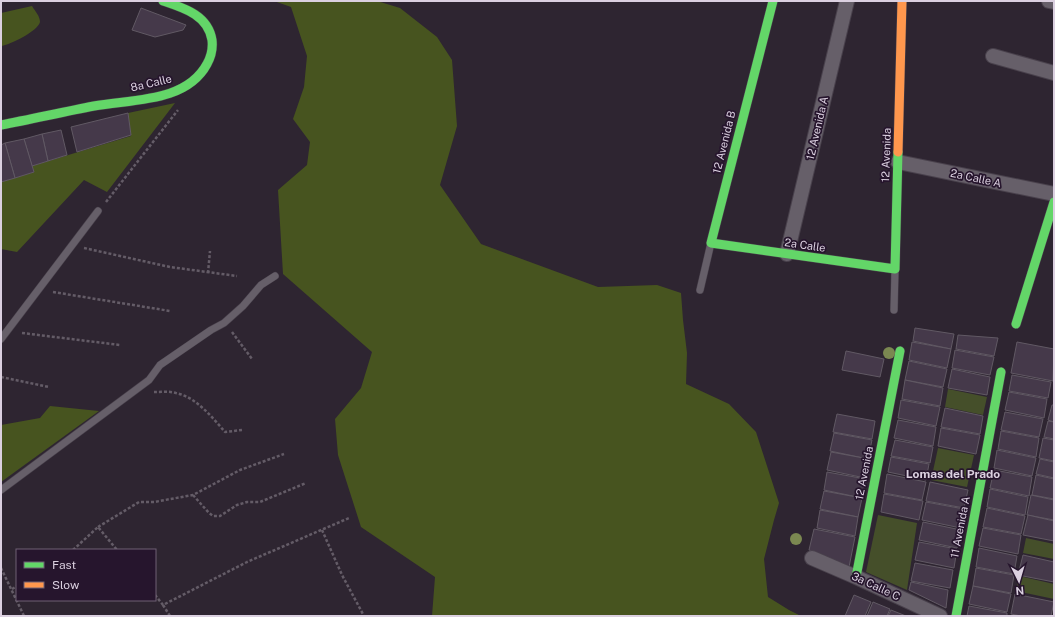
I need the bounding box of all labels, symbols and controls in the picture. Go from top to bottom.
street label: 8a Calle [129,72,173,94]
street label: 12 Avenida A [804,95,830,161]
street label: 12 Avenida B [710,109,738,175]
street label: 12 Avenida [879,128,893,182]
street label: 2a Calle A [949,167,1003,189]
street label: 2a Calle [784,236,826,254]
street label: 12 Avenida [853,445,875,501]
district label: Lomas del Prado [906,467,1000,481]
street label: 11 Avenida A [948,495,972,559]
legend [16,549,156,601]
text: Fast [52,558,77,572]
north arrow [999,561,1039,601]
street label: 3a Calle C [850,570,902,602]
text: Slow [52,578,80,592]
text: N [1015,585,1025,597]

